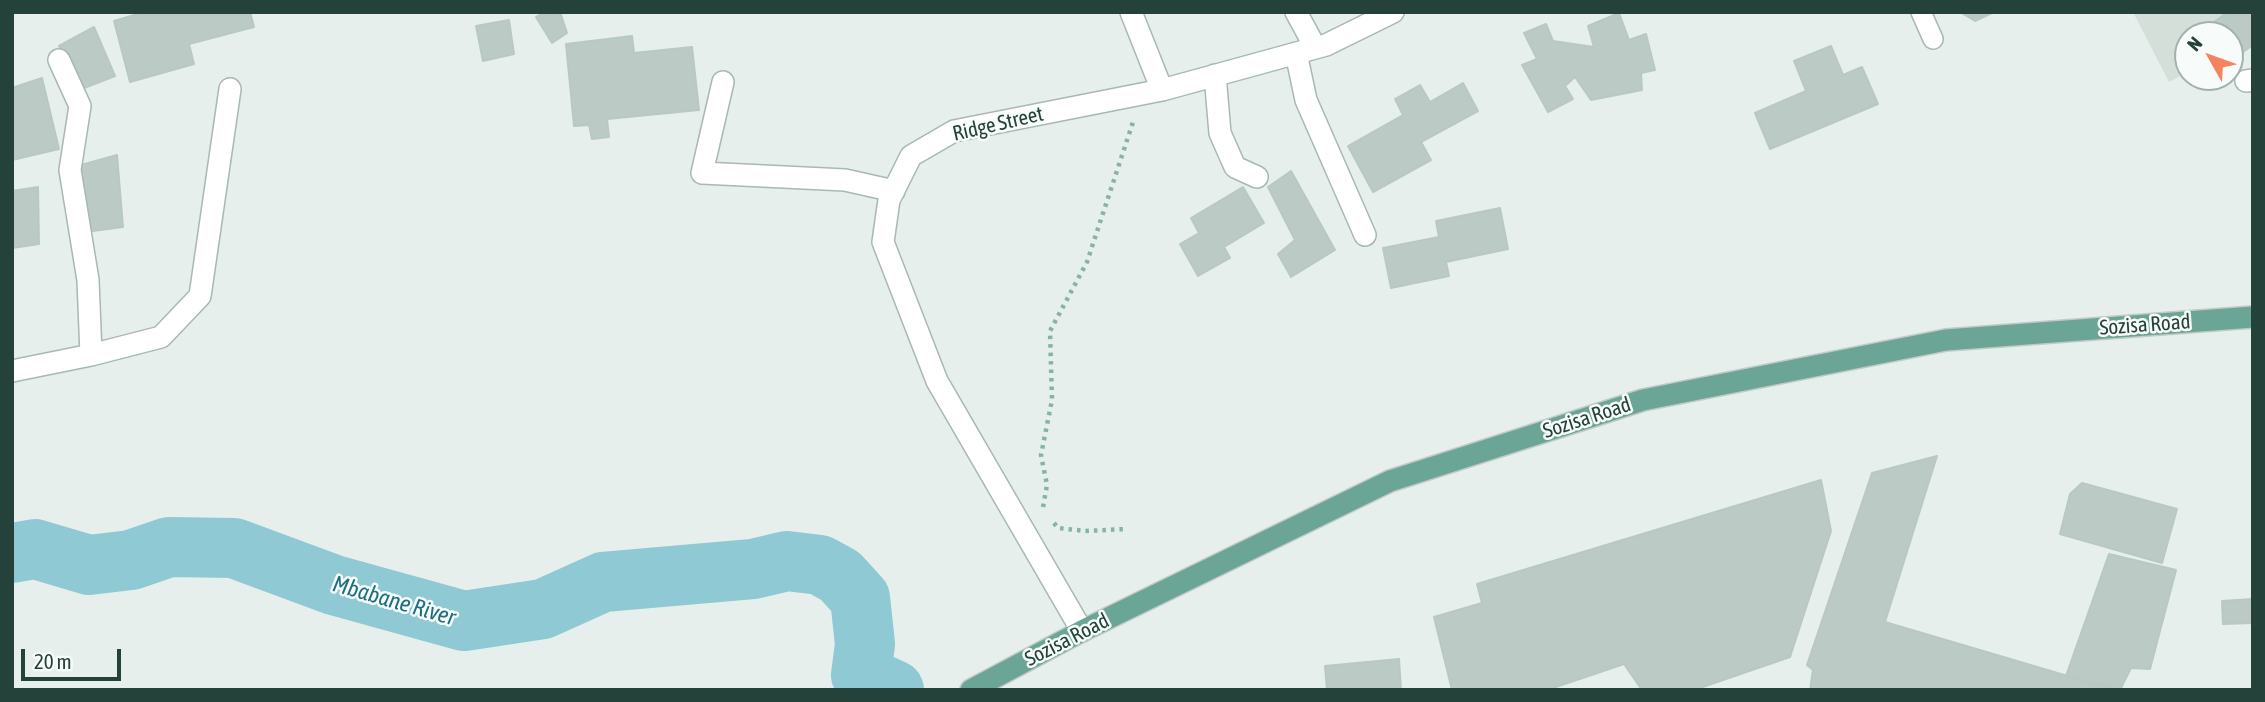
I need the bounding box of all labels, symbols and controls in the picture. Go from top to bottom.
north arrow [2174,21,2244,91]
text: N [2182,32,2206,55]
street label: Ridge Street [950,101,1046,147]
street label: Sozisa Road [2099,309,2191,341]
street label: Sozisa Road [1540,392,1634,444]
water label: Mbabane River [329,570,459,632]
street label: Sozisa Road [1021,608,1113,672]
scale bar [24,636,124,680]
text: 20 m [34,649,72,673]

